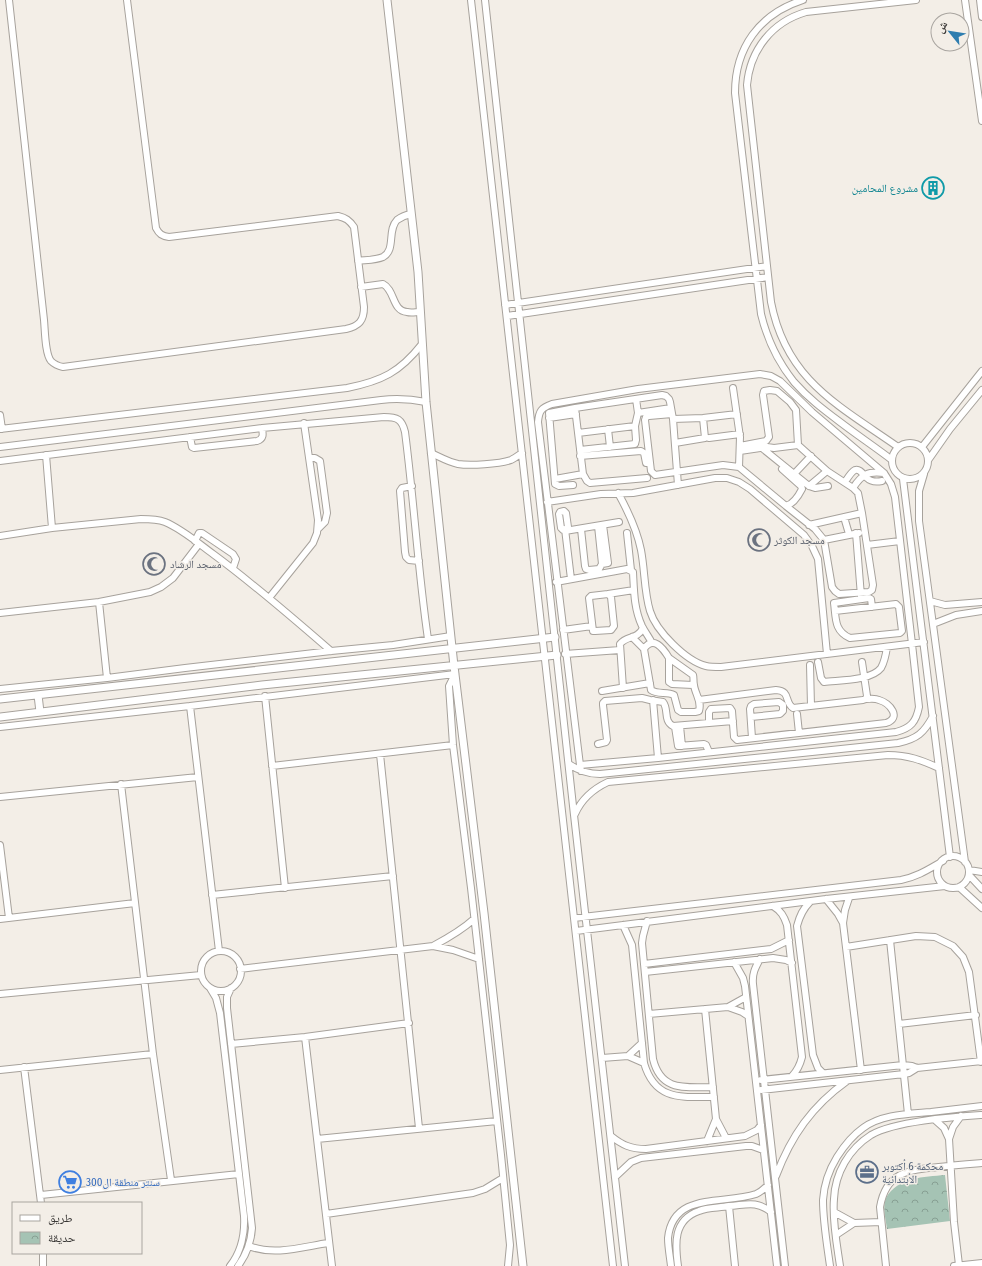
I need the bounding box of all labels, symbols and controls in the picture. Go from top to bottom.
north arrow [930,12,970,52]
text: ش [933,19,951,36]
building icon: مشروع المحامين [920,175,946,201]
place label: مشروع المحامين [852,182,918,195]
mosque icon: مسجد الكوثر [746,527,772,553]
place label: مسجد الكوثر [773,534,825,547]
mosque icon: مسجد الرشاد [141,551,167,577]
place label: مسجد الرشاد [170,558,221,571]
office icon: محكمة 6 أكتوبر الأبتدائية [854,1159,880,1185]
place label: محكمة 6 أكتوبر الأبتدائية [881,1159,943,1186]
supermarket icon: سنتر منطقة ال300 [57,1169,83,1195]
place label: سنتر منطقة ال300 [86,1176,160,1189]
legend [12,1202,142,1254]
text: طريق [48,1211,73,1225]
text: حديقة [48,1231,76,1245]

